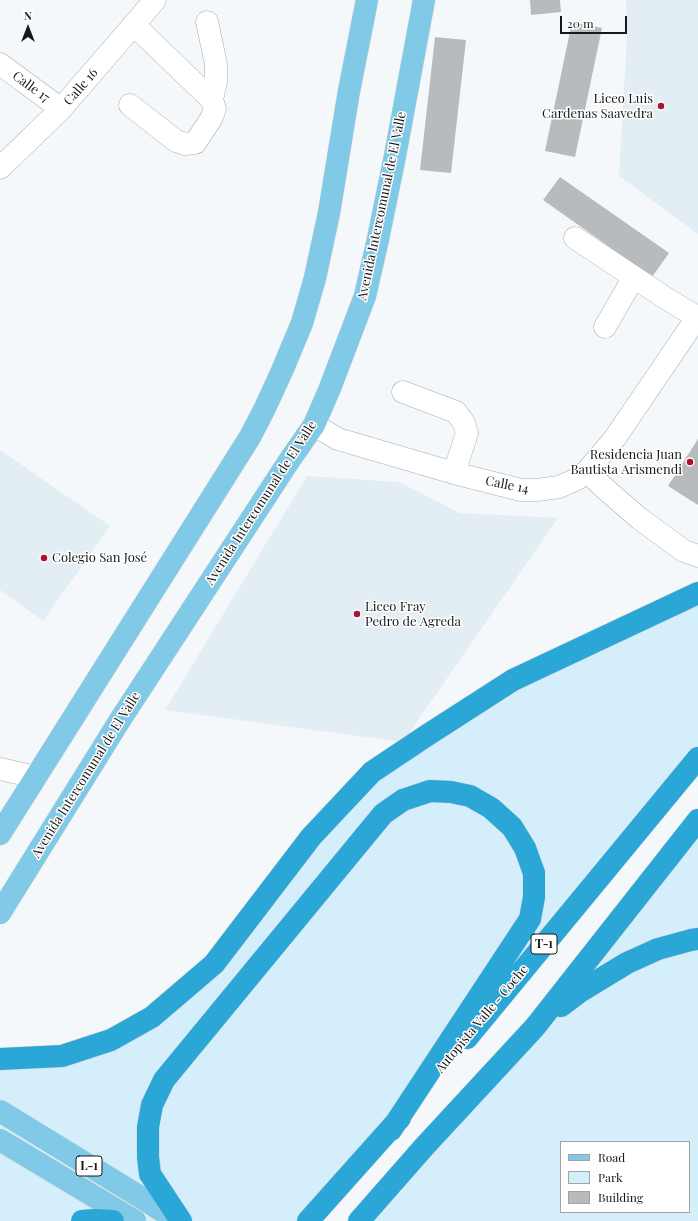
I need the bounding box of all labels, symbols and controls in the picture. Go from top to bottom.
north arrow [8,8,48,48]
text: N [24,8,32,23]
scale bar [562,8,629,34]
text: 20 m [567,15,594,31]
street label: Calle 16 [61,65,101,109]
street label: Calle 17 [9,68,53,106]
place label: Liceo Luis Cardenas Saavedra [542,91,653,122]
marker: Liceo Luis Cardenas Saavedra [656,101,666,111]
street label: Avenida Intercomunal de El Valle [354,110,410,302]
street label: Avenida Intercomunal de El Valle [202,418,320,588]
place label: Residencia Juan Bautista Arismendi [570,447,682,478]
marker: Residencia Juan Bautista Arismendi [685,457,695,467]
street label: Calle 14 [484,473,530,497]
place label: Colegio San José [52,550,147,566]
marker: Colegio San José [39,553,49,563]
place label: Liceo Fray Pedro de Agreda [365,599,461,630]
marker: Liceo Fray Pedro de Agreda [352,609,362,619]
street label: Avenida Intercomunal de El Valle [28,689,144,861]
road number: T-1 [531,934,557,954]
street label: Autopista Valle - Coche [432,962,532,1076]
legend [560,1141,690,1213]
text: Road [598,1149,625,1165]
road number: L-1 [76,1156,102,1176]
text: Park [598,1169,623,1185]
text: Building [598,1189,643,1205]

